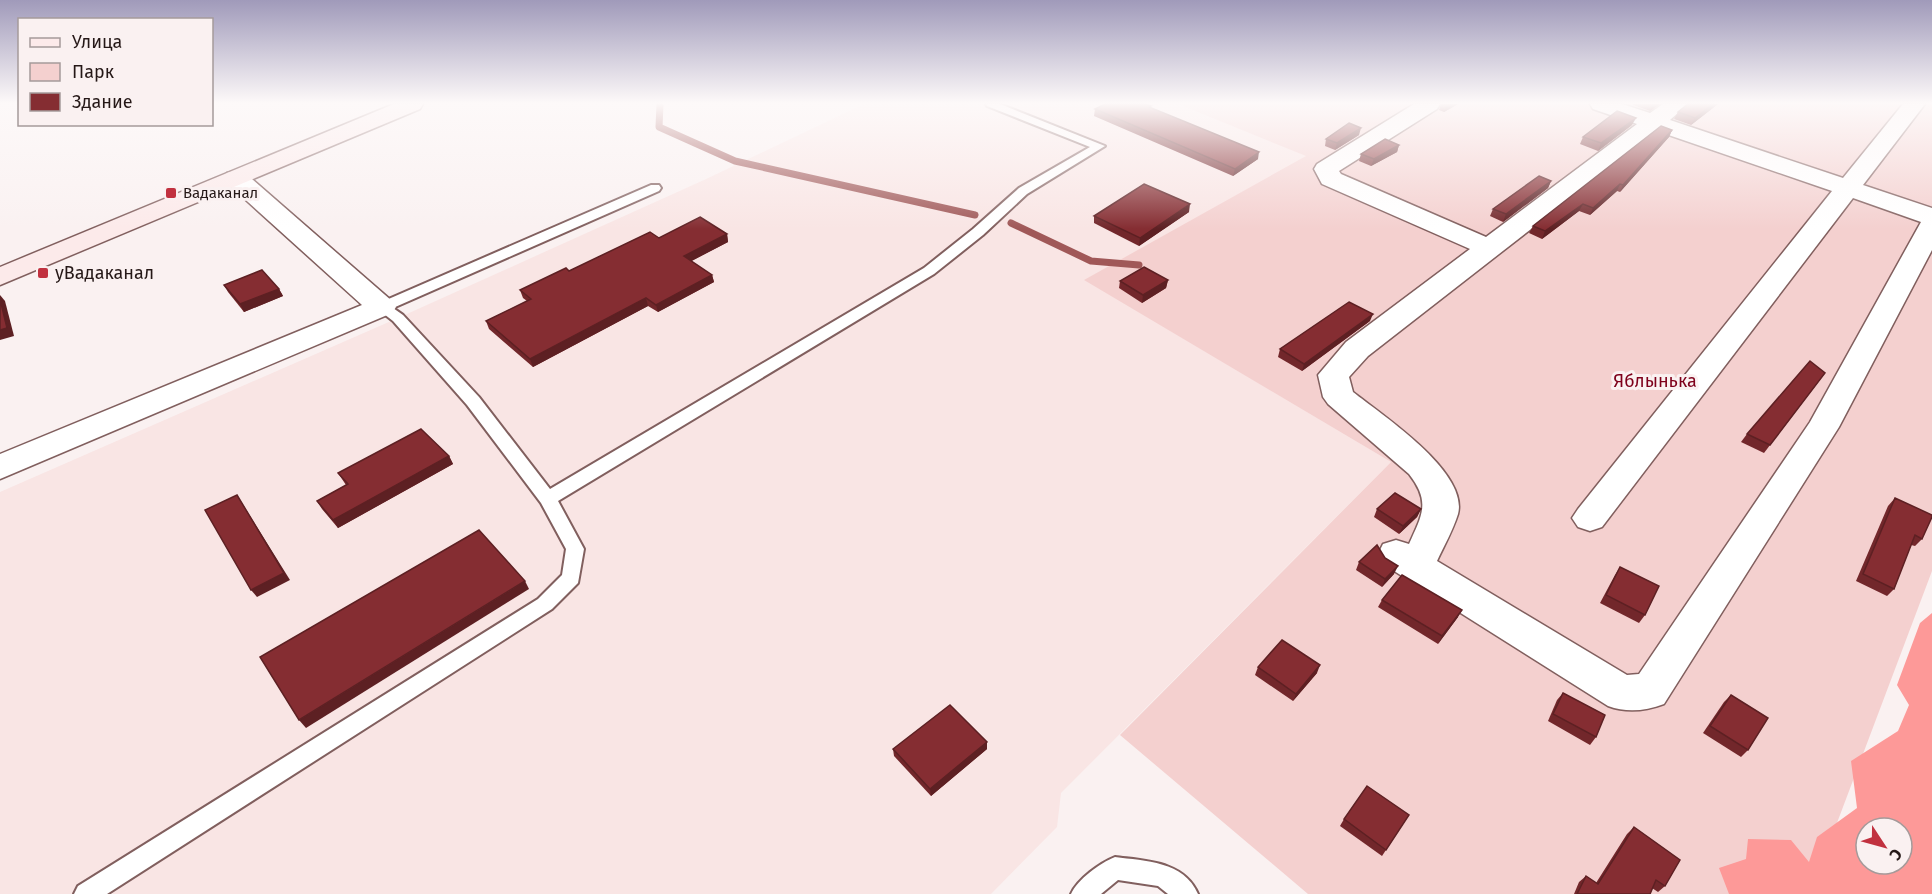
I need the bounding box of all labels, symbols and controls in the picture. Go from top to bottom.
legend [18,18,213,126]
text: Улица [72,31,122,53]
text: Парк [72,61,115,83]
text: Здание [72,91,133,113]
place label: Вадаканал [183,184,258,202]
marker: Вадаканал [164,186,178,200]
place label: уВадаканал [55,262,154,284]
marker: уВадаканал [36,266,50,280]
park label: Яблынька [1613,370,1697,392]
north arrow [1854,816,1914,876]
text: С [1885,845,1906,864]

